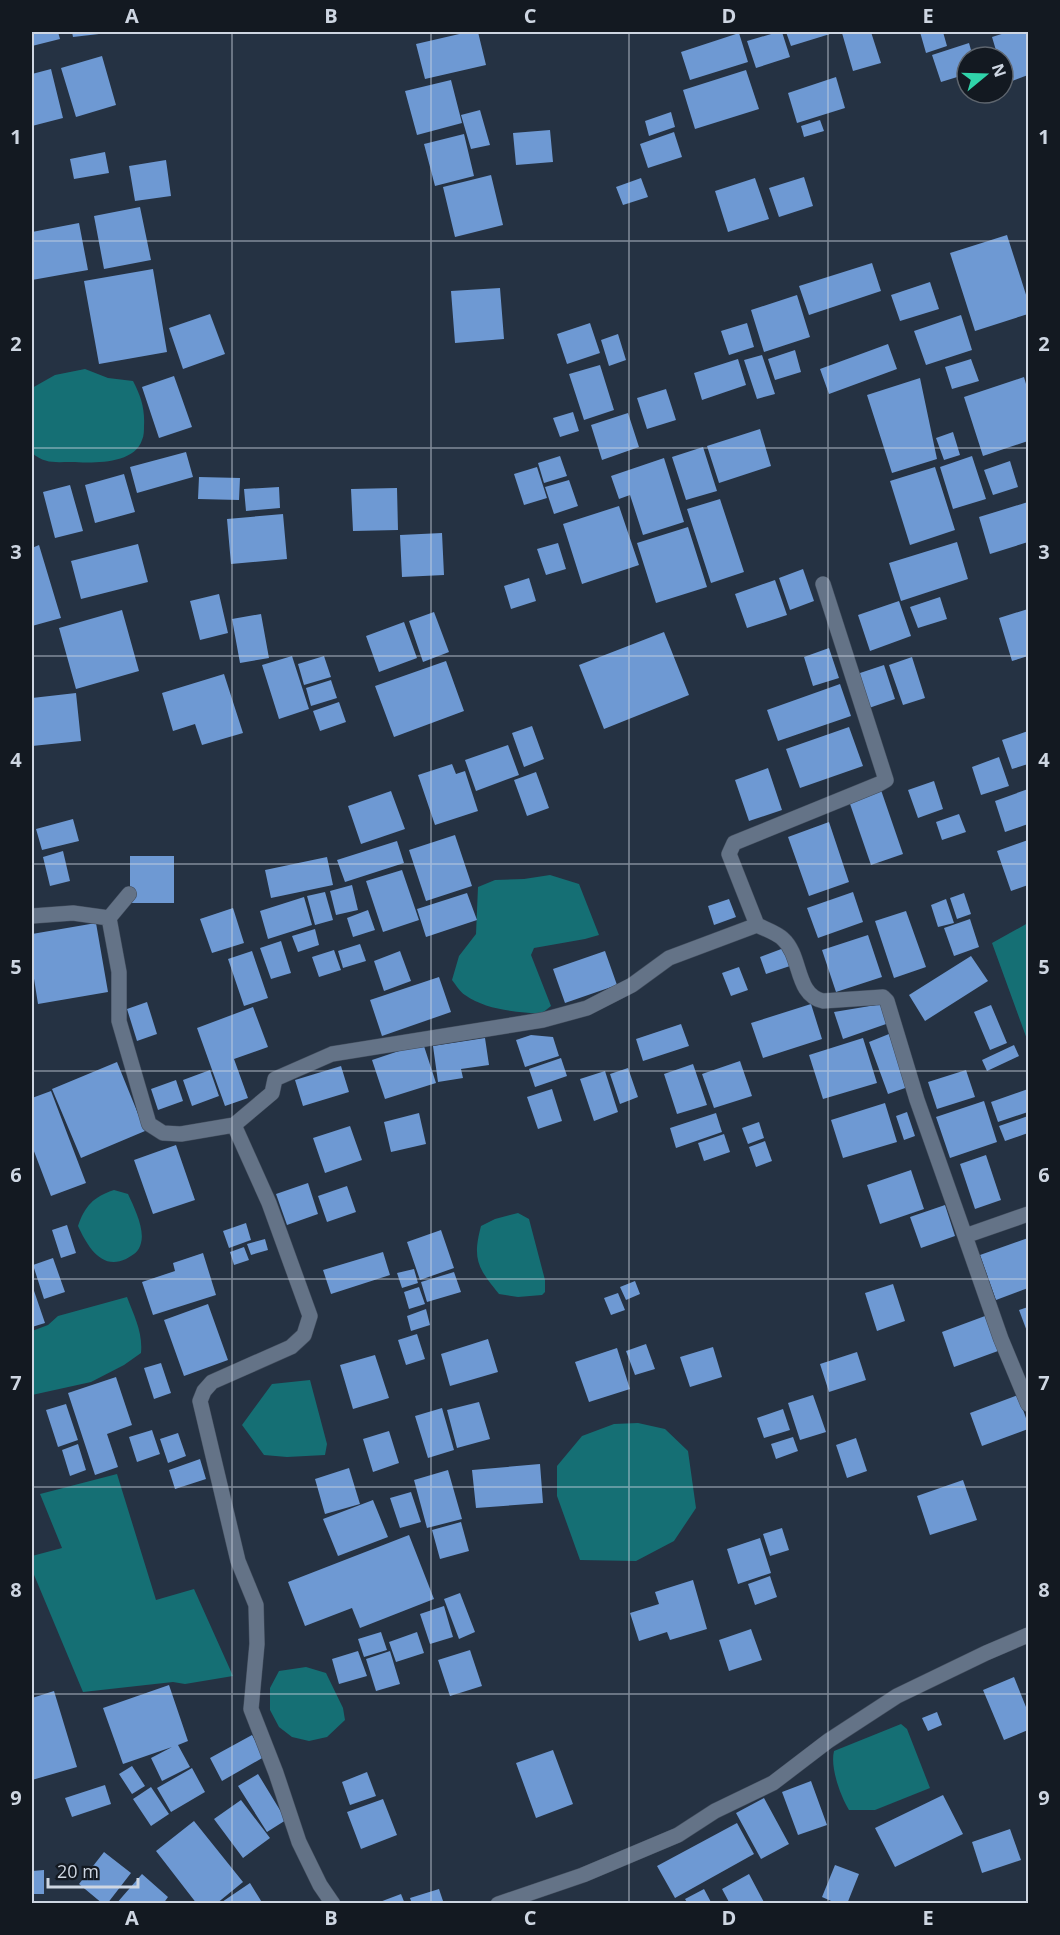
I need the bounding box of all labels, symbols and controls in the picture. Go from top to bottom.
text: A [125,2,139,29]
text: B [324,2,338,29]
text: C [524,2,537,29]
text: D [722,2,736,29]
text: E [922,2,934,29]
north arrow [955,45,1015,105]
text: N [987,60,1012,80]
text: 1 [10,123,22,150]
text: 1 [1038,123,1050,150]
text: 2 [10,330,22,357]
text: 2 [1038,330,1050,357]
text: 3 [10,538,22,565]
text: 3 [1038,538,1050,565]
text: 4 [10,746,22,773]
text: 4 [1038,746,1050,773]
text: 5 [10,953,22,980]
text: 5 [1038,953,1050,980]
text: 6 [10,1161,22,1188]
text: 6 [1038,1161,1050,1188]
text: 7 [10,1369,22,1396]
text: 7 [1038,1369,1050,1396]
text: 8 [10,1576,22,1603]
text: 8 [1038,1576,1050,1603]
text: 9 [10,1784,22,1811]
text: 9 [1038,1784,1050,1811]
scale bar [48,1851,138,1889]
text: 20 m [57,1859,99,1883]
text: A [125,1904,139,1931]
text: B [324,1904,338,1931]
text: C [524,1904,537,1931]
text: D [722,1904,736,1931]
text: E [922,1904,934,1931]

